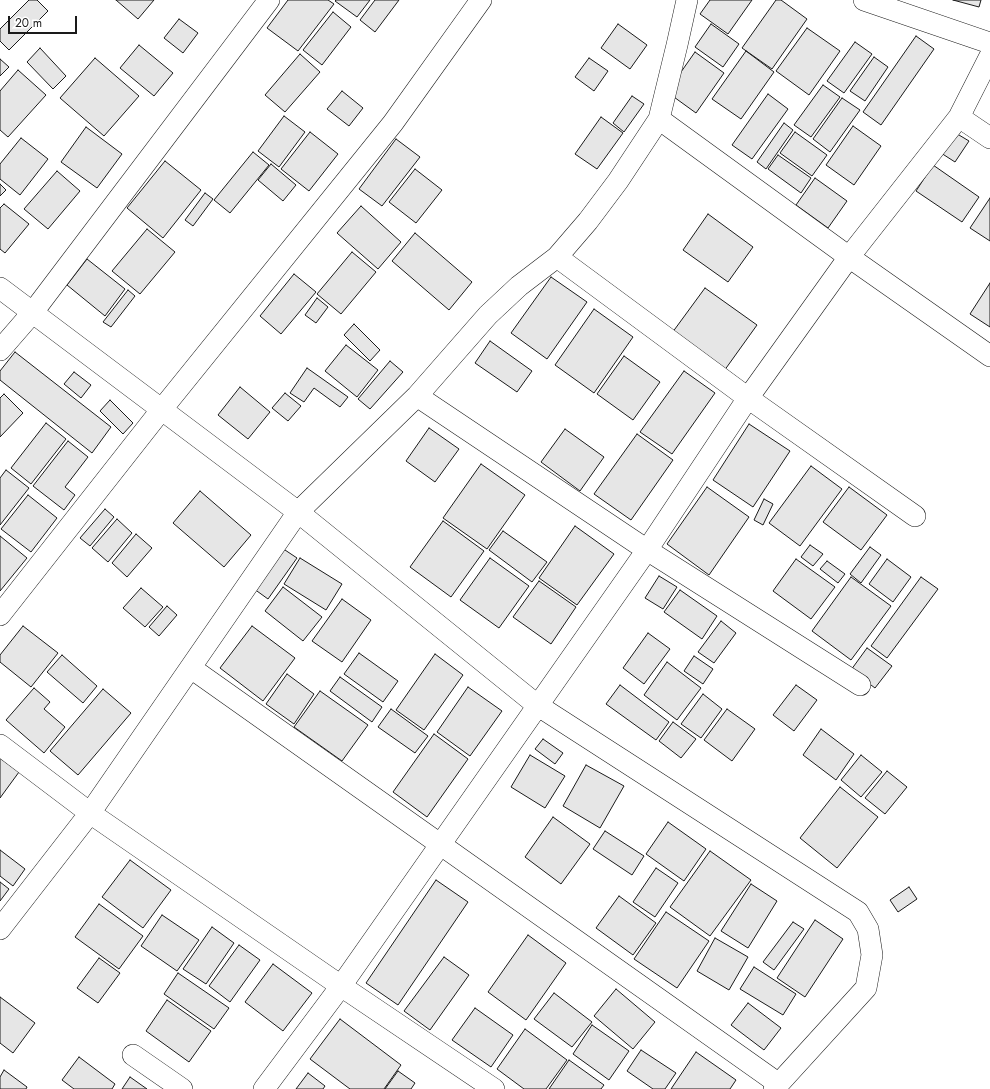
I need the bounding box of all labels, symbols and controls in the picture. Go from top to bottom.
scale bar [10,8,79,34]
text: 20 m [15,14,42,32]

